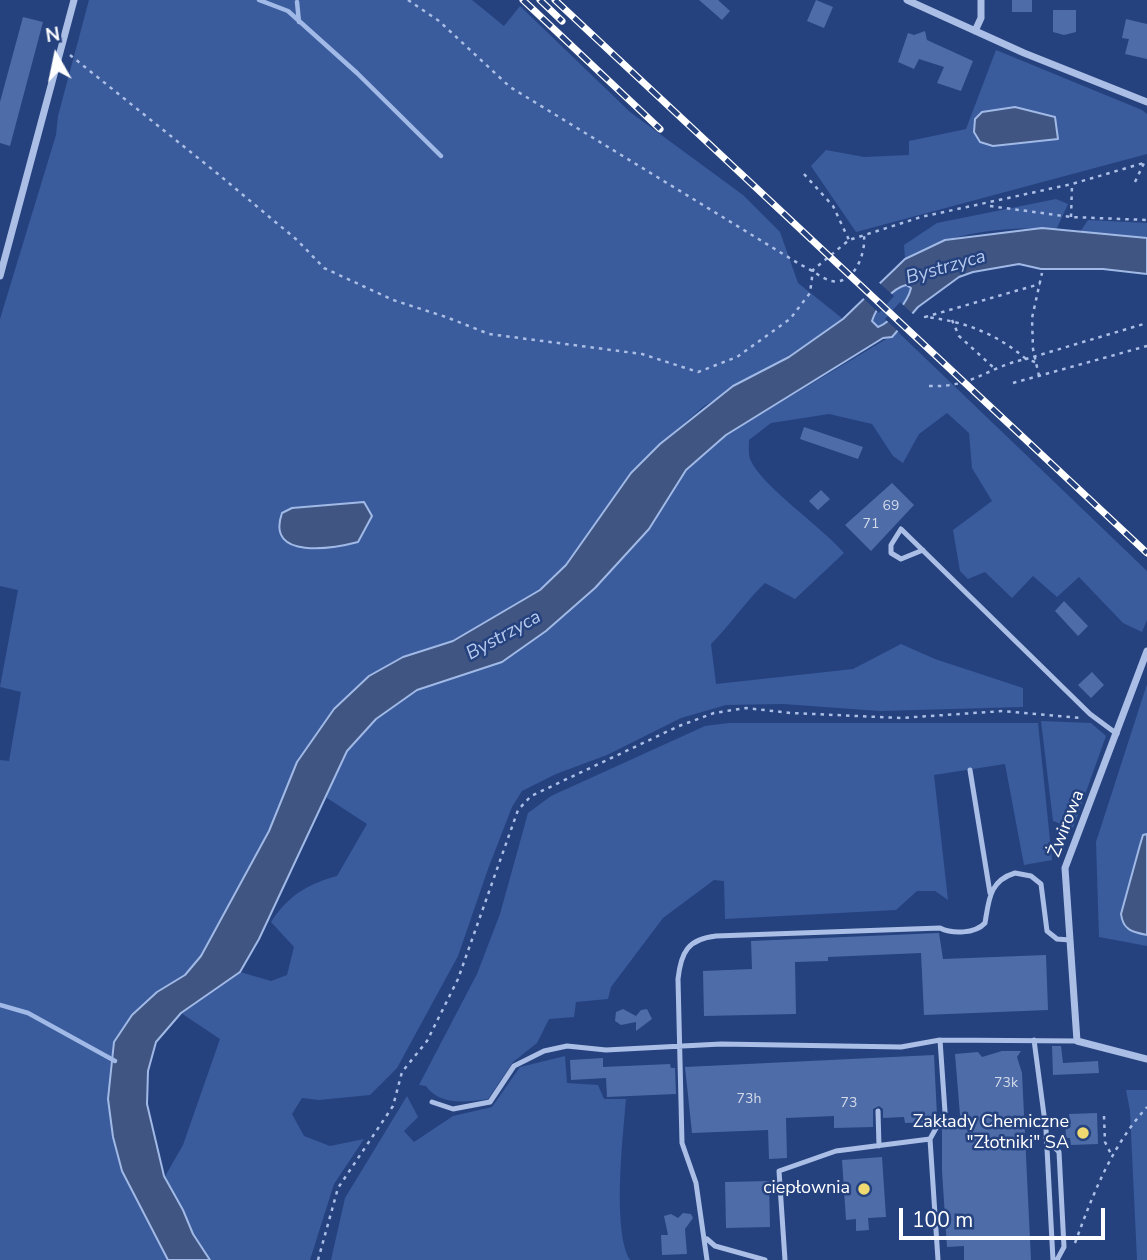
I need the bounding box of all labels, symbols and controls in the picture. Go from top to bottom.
north arrow [21,21,91,91]
text: N [44,21,62,49]
water label: Bystrzyca [903,246,989,290]
house number: 69 [883,499,899,515]
house number: 71 [863,517,879,533]
water label: Bystrzyca [463,606,545,666]
street label: Żwirowa [1044,787,1090,861]
house number: 73k [994,1076,1018,1092]
house number: 73h [737,1092,761,1108]
house number: 73 [841,1096,857,1112]
place label: Zakłady Chemiczne "Złotniki" SA [913,1112,1069,1154]
marker: Zakłady Chemiczne "Złotniki" SA [1075,1125,1091,1141]
place label: ciepłownia [763,1178,850,1200]
marker: ciepłownia [856,1181,872,1197]
scale bar [902,1194,1108,1238]
text: 100 m [912,1206,973,1234]

